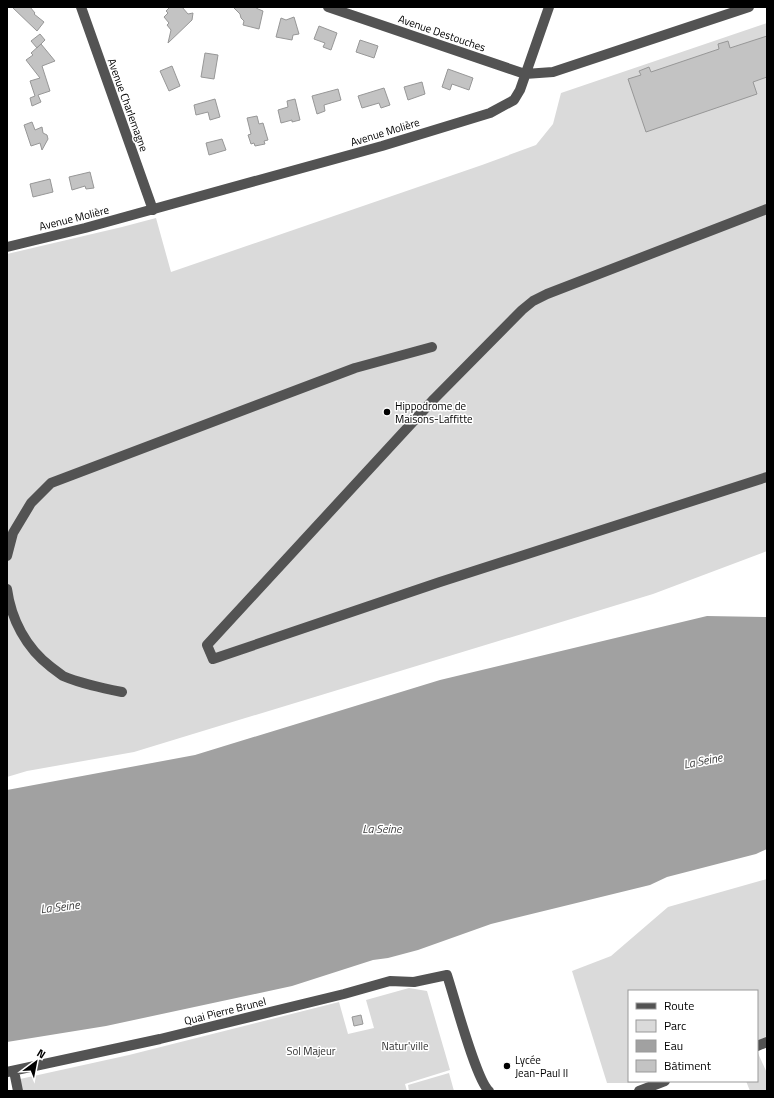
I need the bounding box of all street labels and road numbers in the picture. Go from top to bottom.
street label: Avenue Destouches [396,11,488,55]
street label: Avenue Charlemagne [104,56,152,154]
street label: Avenue Molière [348,114,422,150]
street label: Avenue Molière [37,201,111,234]
street label: Quai Pierre Brunel [182,993,268,1029]

